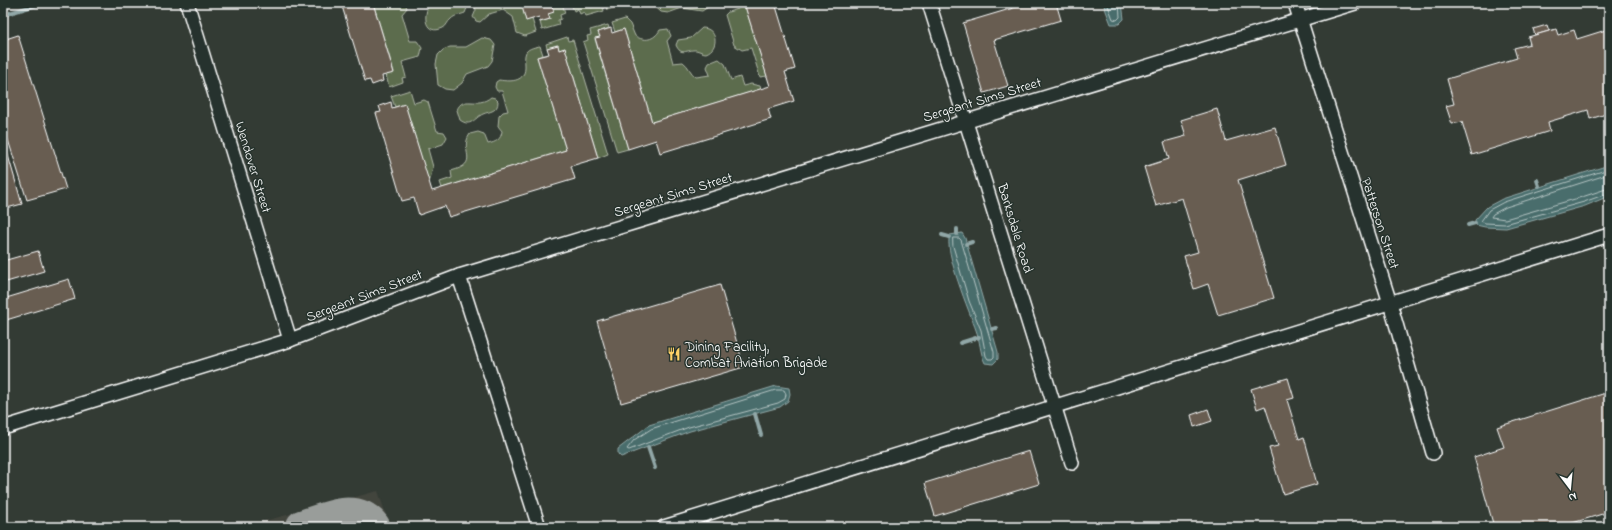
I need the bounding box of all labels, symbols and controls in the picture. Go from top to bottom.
street label: Sergeant Sims Street [920,72,1045,129]
street label: Wendover Street [229,119,276,216]
street label: Sergeant Sims Street [611,167,736,224]
street label: Patterson Street [1355,175,1404,272]
street label: Barksdale Road [991,180,1038,276]
street label: Sergeant Sims Street [303,264,426,329]
place label: Dining Facility, Combat Aviation Brigade [684,337,828,375]
restaurant icon: Dining Facility, Combat Aviation Brigade [666,346,682,362]
north arrow [1550,468,1590,508]
text: N [1567,488,1578,505]

